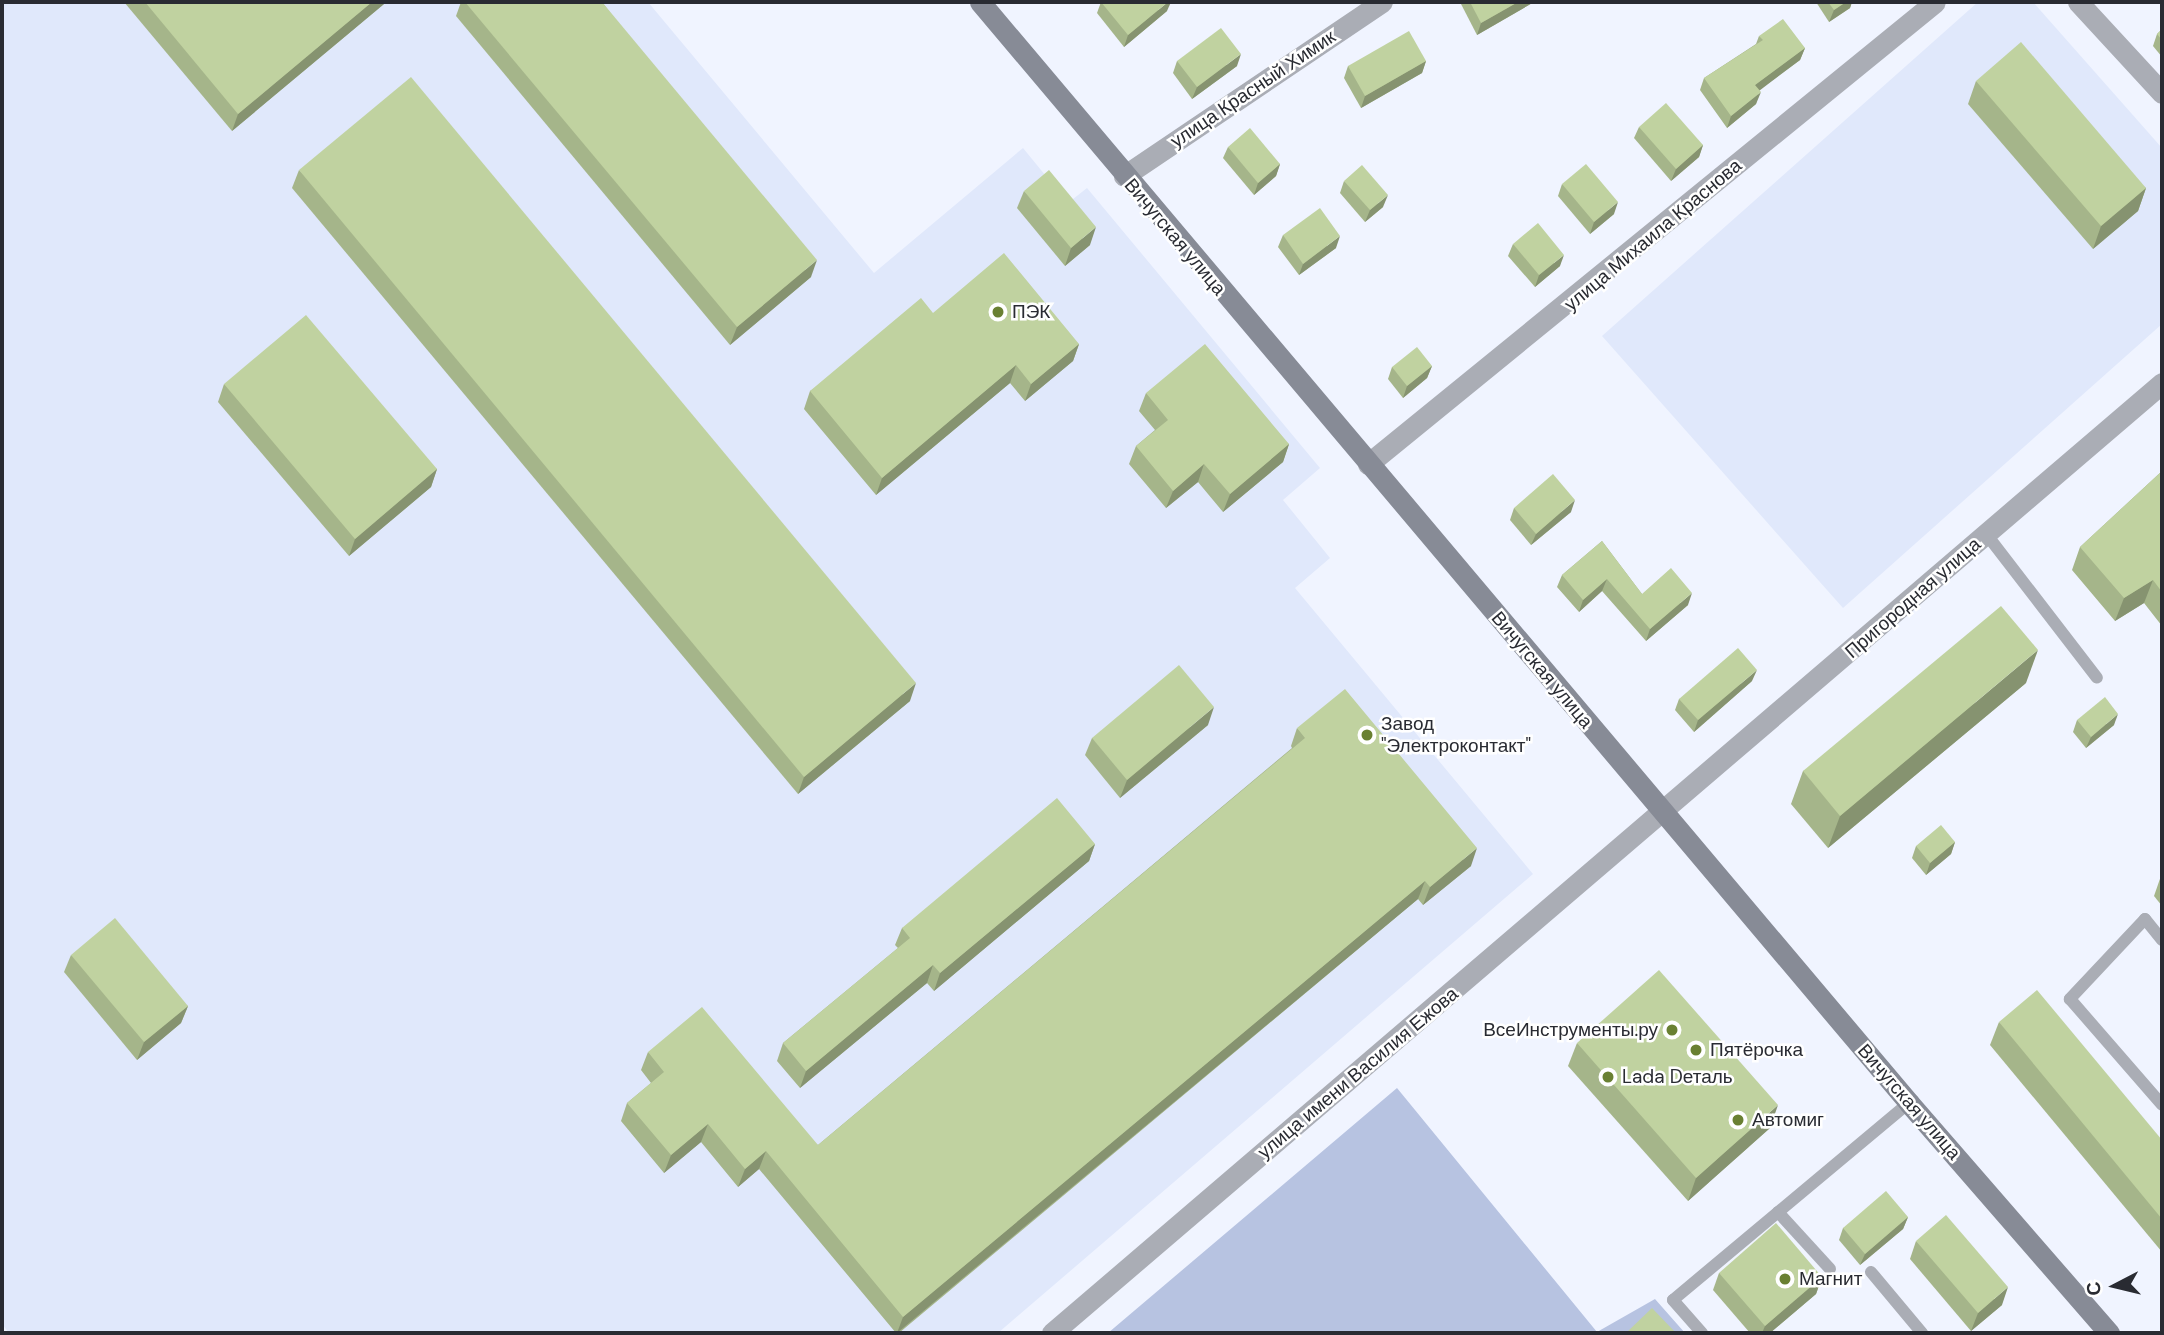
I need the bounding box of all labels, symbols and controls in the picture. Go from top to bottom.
street label: улица Красный Химик [1166,25,1340,153]
street label: улица Михаила Краснова [1560,154,1746,316]
street label: Вичугская улица [1119,174,1231,300]
place label: ПЭК [1012,301,1050,323]
marker: ПЭК [990,304,1006,320]
street label: Пригородная улица [1840,533,1986,663]
street label: Вичугская улица [1486,607,1598,733]
place label: Завод "Электроконтакт" [1381,713,1531,757]
marker: Завод "Электроконтакт" [1359,727,1375,743]
street label: улица имени Василия Ежова [1253,982,1463,1164]
place label: ВсеИнструменты.ру [1483,1019,1658,1041]
marker: ВсеИнструменты.ру [1664,1022,1680,1038]
place label: Пятёрочка [1710,1039,1803,1061]
street label: Вичугская улица [1853,1040,1965,1164]
marker: Пятёрочка [1688,1042,1704,1058]
place label: Lada Dеталь [1622,1066,1733,1088]
marker: Lada Dеталь [1600,1069,1616,1085]
place label: Автомиг [1752,1109,1824,1131]
marker: Автомиг [1730,1112,1746,1128]
north arrow [2080,1251,2150,1321]
place label: Магнит [1799,1268,1862,1290]
marker: Магнит [1777,1271,1793,1287]
text: С [2080,1280,2107,1297]

